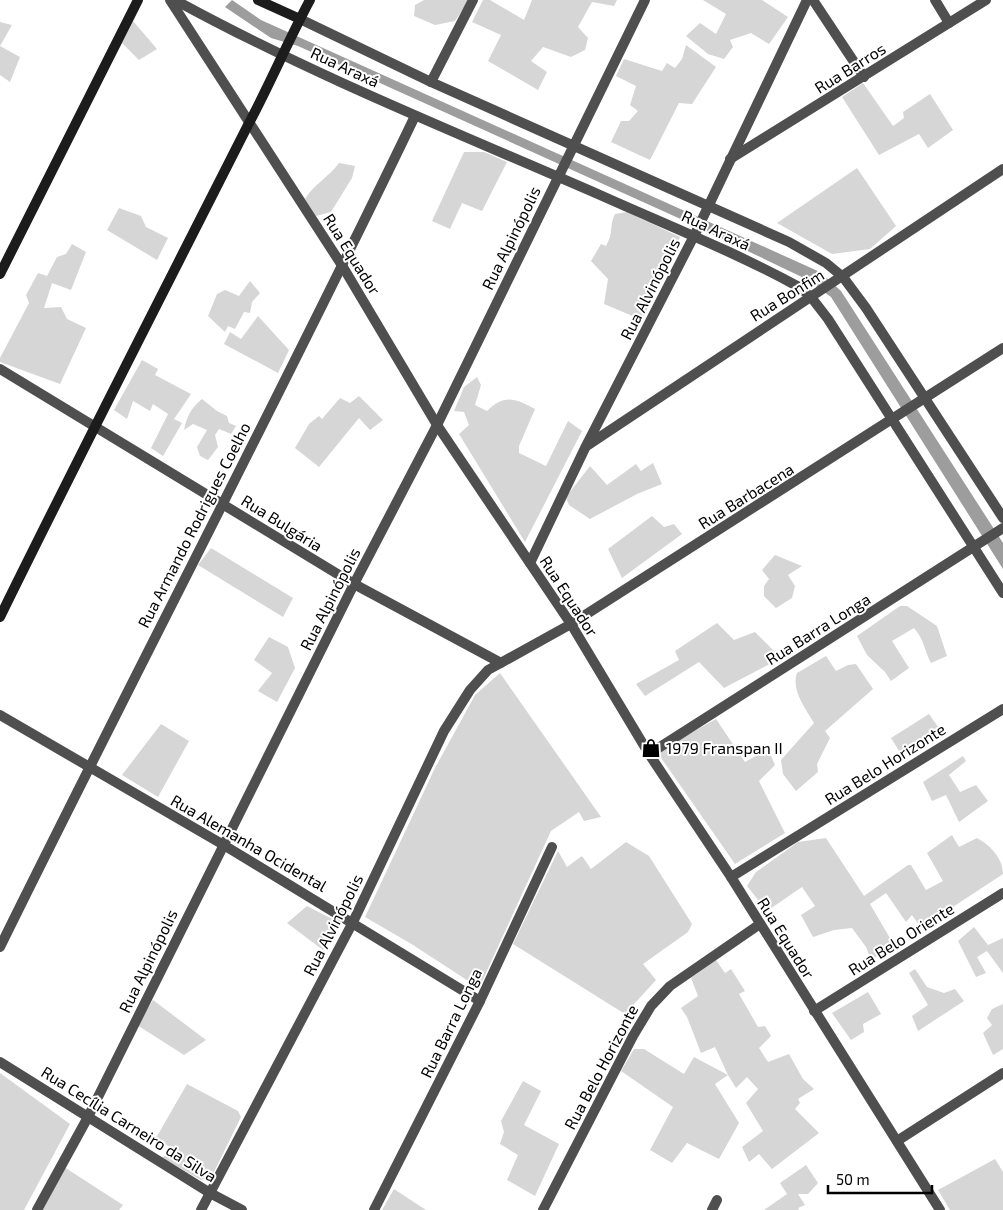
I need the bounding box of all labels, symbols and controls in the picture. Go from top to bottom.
street label: Rua Barros [811,38,889,97]
street label: Rua Araxá [308,42,382,91]
street label: Rua Alpinópolis [477,183,544,293]
street label: Rua Araxá [679,205,753,254]
street label: Rua Equador [320,210,385,298]
street label: Rua Alvinópolis [616,235,683,343]
street label: Rua Bonfim [746,264,827,325]
street label: Rua Armando Rodrigues Coelho [133,419,254,631]
street label: Rua Barbacena [695,459,797,532]
street label: Rua Bulgária [238,490,326,555]
street label: Rua Alpinópolis [296,544,364,653]
street label: Rua Equador [536,552,603,640]
street label: Rua Barra Longa [762,589,873,668]
street label: Rua Belo Horizonte [821,719,949,808]
shop icon: 1979 Franspan II [640,737,662,759]
place label: 1979 Franspan II [666,738,783,757]
street label: Rua Alemanha Ocidental [168,790,331,895]
street label: Rua Alvinópolis [299,871,366,979]
street label: Rua Equador [754,894,819,982]
street label: Rua Belo Oriente [844,898,957,979]
street label: Rua Alpinópolis [114,906,181,1016]
street label: Rua Barra Longa [416,965,485,1081]
street label: Rua Belo Horizonte [560,1001,641,1132]
street label: Rua Cecília Carneiro da Silva [38,1062,220,1185]
scale bar [828,1162,932,1194]
text: 50 m [836,1170,870,1188]

